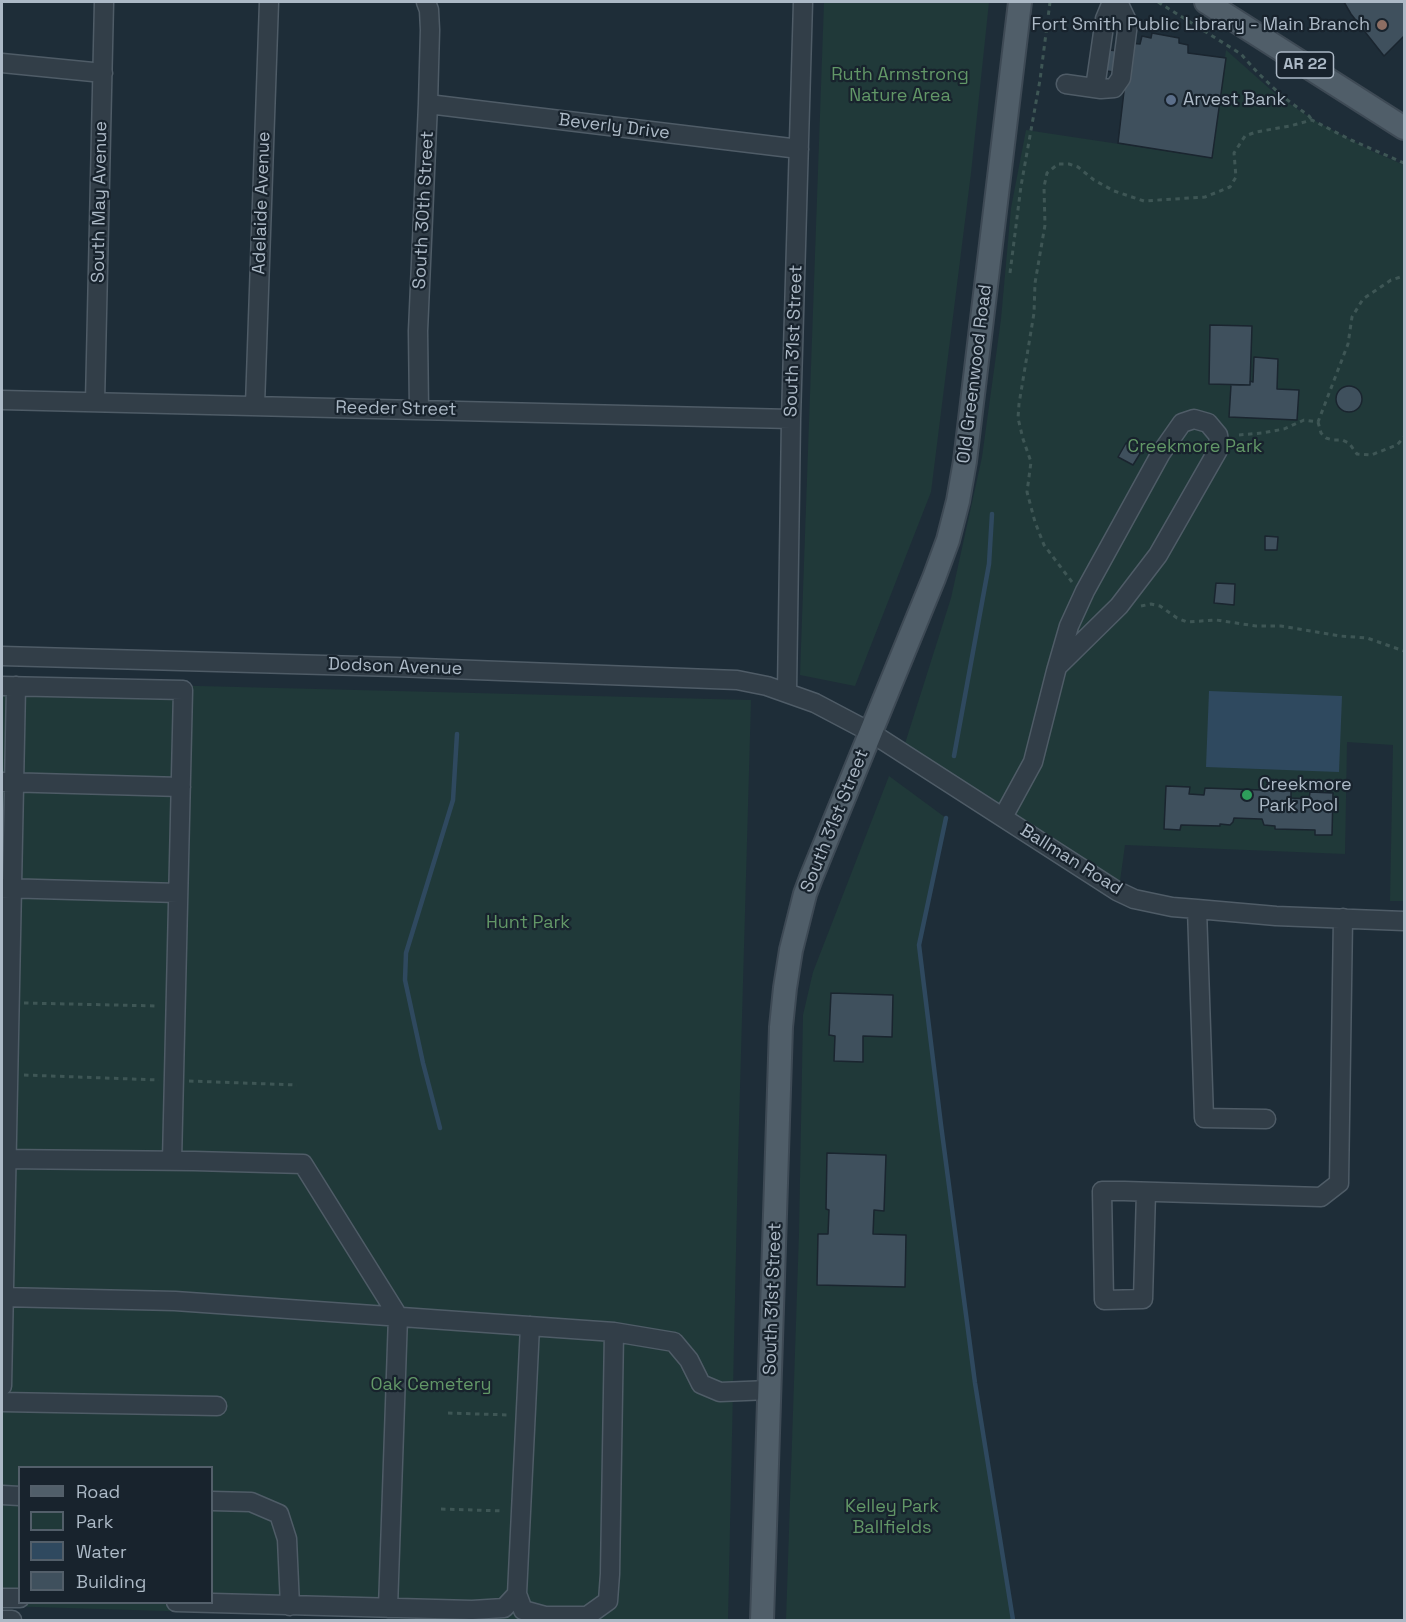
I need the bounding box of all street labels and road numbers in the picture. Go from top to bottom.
road number: AR 22 [1276,52,1334,78]
street label: Beverly Drive [557,109,671,145]
street label: South May Avenue [88,121,112,283]
street label: South 30th Street [409,130,439,290]
street label: Adelaide Avenue [249,131,275,275]
street label: South 31st Street [781,264,807,418]
street label: Old Greenwood Road [953,283,997,465]
street label: Reeder Street [335,397,457,421]
street label: Dodson Avenue [327,654,463,680]
street label: South 31st Street [796,746,874,896]
street label: Ballman Road [1016,820,1126,900]
street label: South 31st Street [760,1222,786,1376]

